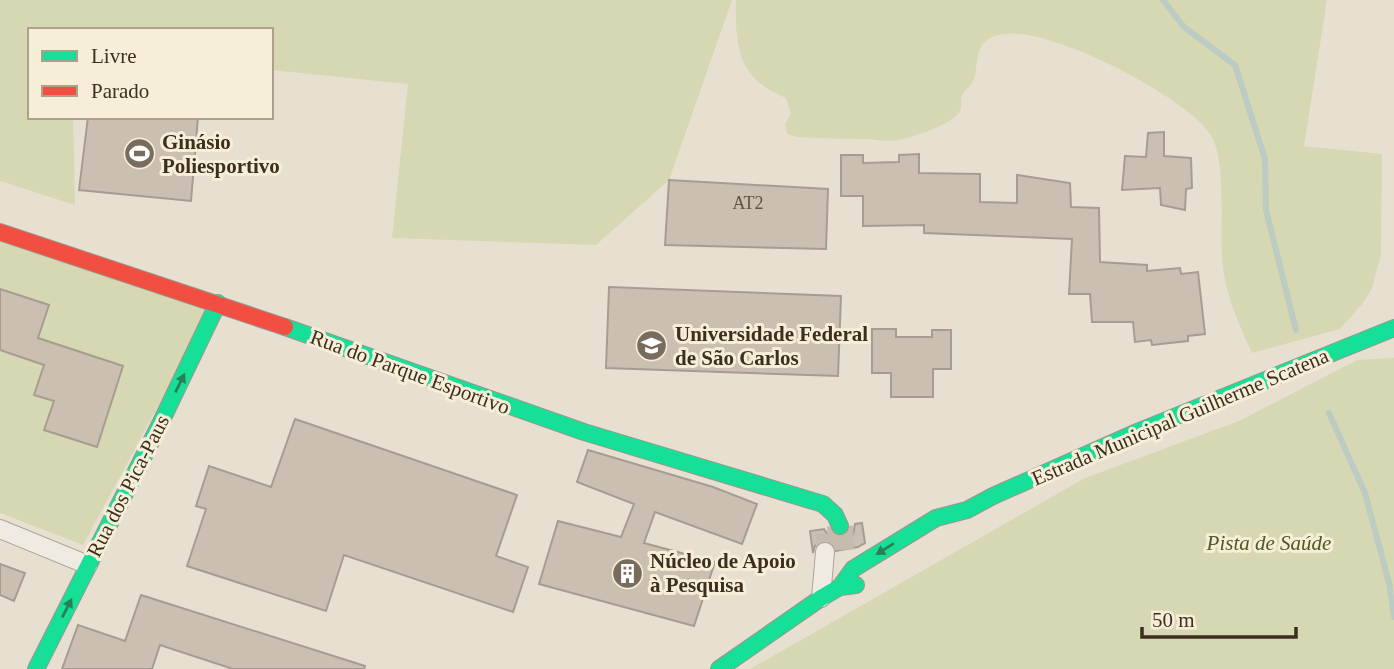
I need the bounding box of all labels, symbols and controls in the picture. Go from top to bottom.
legend [28,28,273,119]
text: Livre [91,44,136,68]
text: Parado [91,79,149,103]
place label: Ginásio Poliesportivo [162,130,280,178]
sports icon: Ginásio Poliesportivo [122,137,156,171]
house number: AT2 [733,193,764,213]
place label: Universidade Federal de São Carlos [675,322,868,370]
street label: Rua do Parque Esportivo [307,325,513,419]
school or university icon: Universidade Federal de São Carlos [635,329,669,363]
street label: Estrada Municipal Guilherme Scatena [1028,343,1333,491]
one-way arrow [174,373,186,393]
street label: Rua dos Pica-Paus [82,411,174,561]
park label: Pista de Saúde [1206,531,1331,555]
one-way arrow [875,542,894,555]
place label: Núcleo de Apoio à Pesquisa [650,549,796,597]
building icon: Núcleo de Apoio à Pesquisa [610,556,644,590]
scale bar [1142,596,1296,640]
one-way arrow [61,598,72,618]
text: 50 m [1152,608,1195,632]

